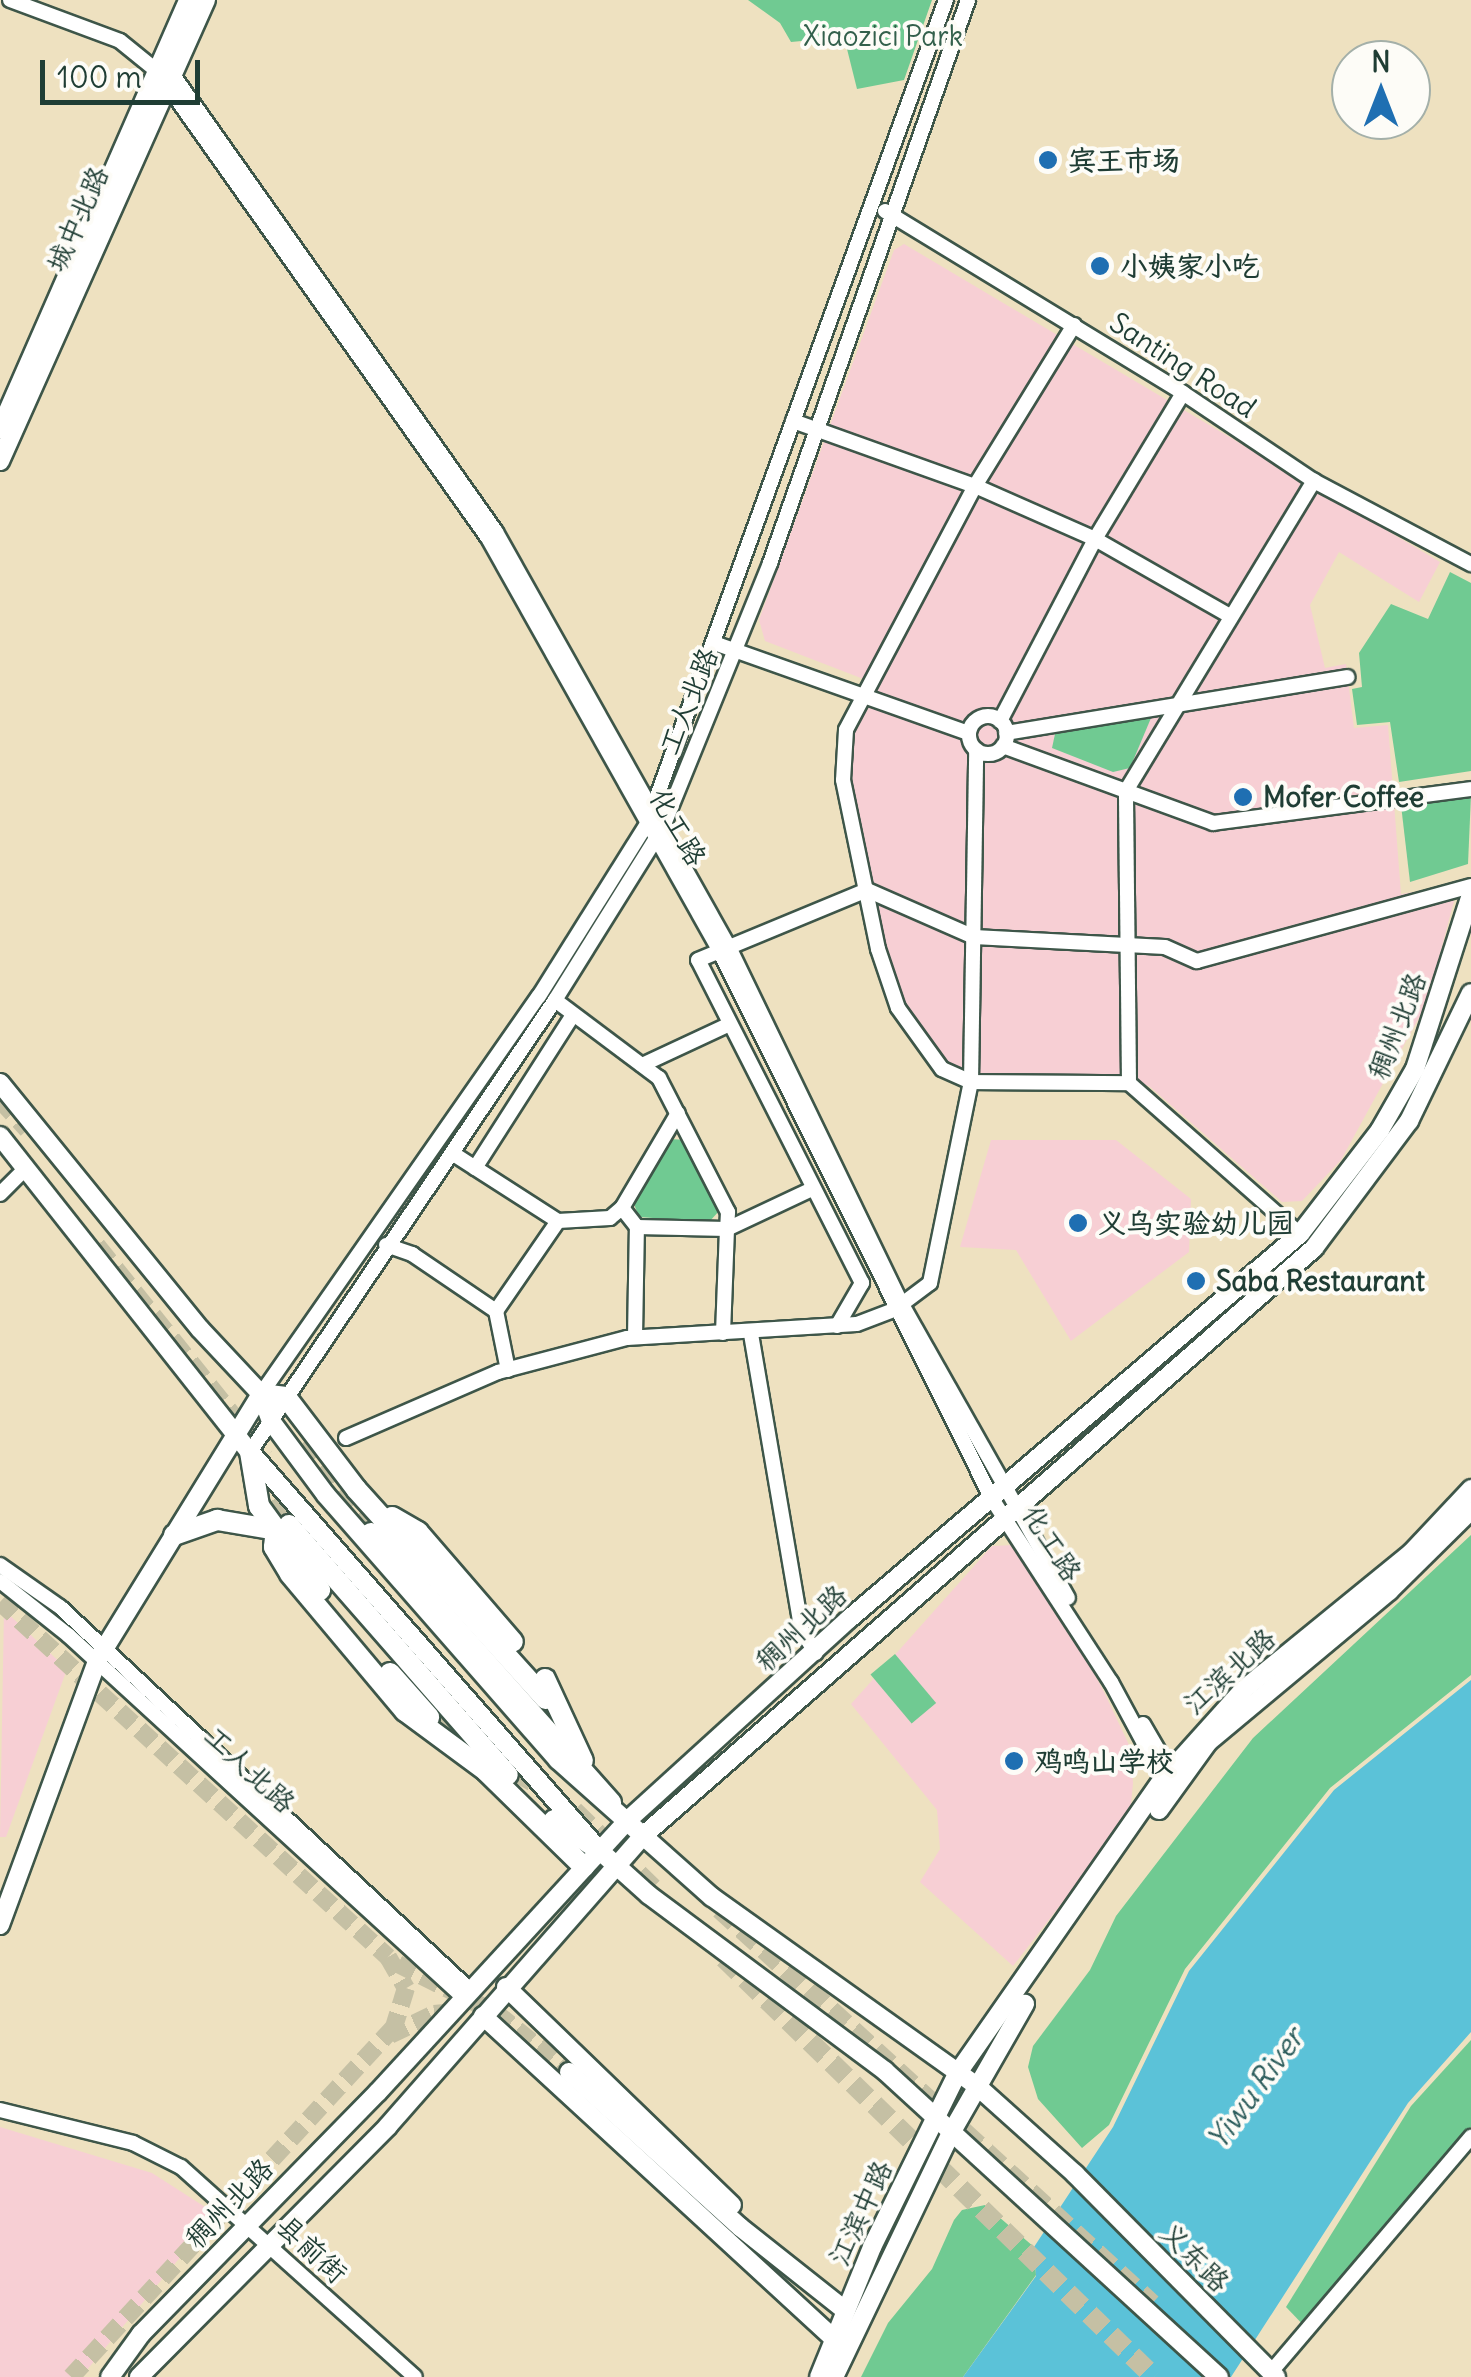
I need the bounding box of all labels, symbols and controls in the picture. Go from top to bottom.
park label: Xiaozici Park [803,19,963,53]
scale bar [45,40,205,102]
north arrow [1331,40,1431,140]
text: N [1371,44,1391,80]
text: 100 m [57,58,142,96]
place label: 宾王市场 [1068,143,1180,177]
marker: 宾王市场 [1037,149,1059,171]
street label: 城中北路 [39,161,115,277]
place label: 小姨家小吃 [1120,249,1260,283]
marker: 小姨家小吃 [1089,255,1111,277]
street label: Santing Road [1104,305,1262,425]
street label: 工人北路 [651,643,725,759]
place label: Mofer Coffee [1263,780,1424,814]
street label: 化工路 [642,782,714,872]
marker: Mofer Coffee [1232,786,1254,808]
street label: 稠州北路 [1361,968,1433,1084]
place label: 义乌实验幼儿园 [1098,1206,1294,1240]
marker: 义乌实验幼儿园 [1067,1212,1089,1234]
place label: Saba Restaurant [1216,1264,1425,1298]
marker: Saba Restaurant [1185,1270,1207,1292]
street label: 化工路 [1015,1499,1089,1587]
street label: 稠州北路 [749,1578,853,1678]
street label: 江滨北路 [1176,1621,1282,1721]
street label: 工人北路 [198,1719,302,1819]
place label: 鸡鸣山学校 [1034,1744,1174,1778]
marker: 鸡鸣山学校 [1003,1750,1025,1772]
water label: Yiwu River [1199,2021,1311,2155]
street label: 稠州北路 [178,2151,280,2255]
street label: 江滨中路 [821,2155,899,2271]
street label: 县前街 [270,2208,354,2290]
street label: 义东路 [1153,2215,1237,2299]

